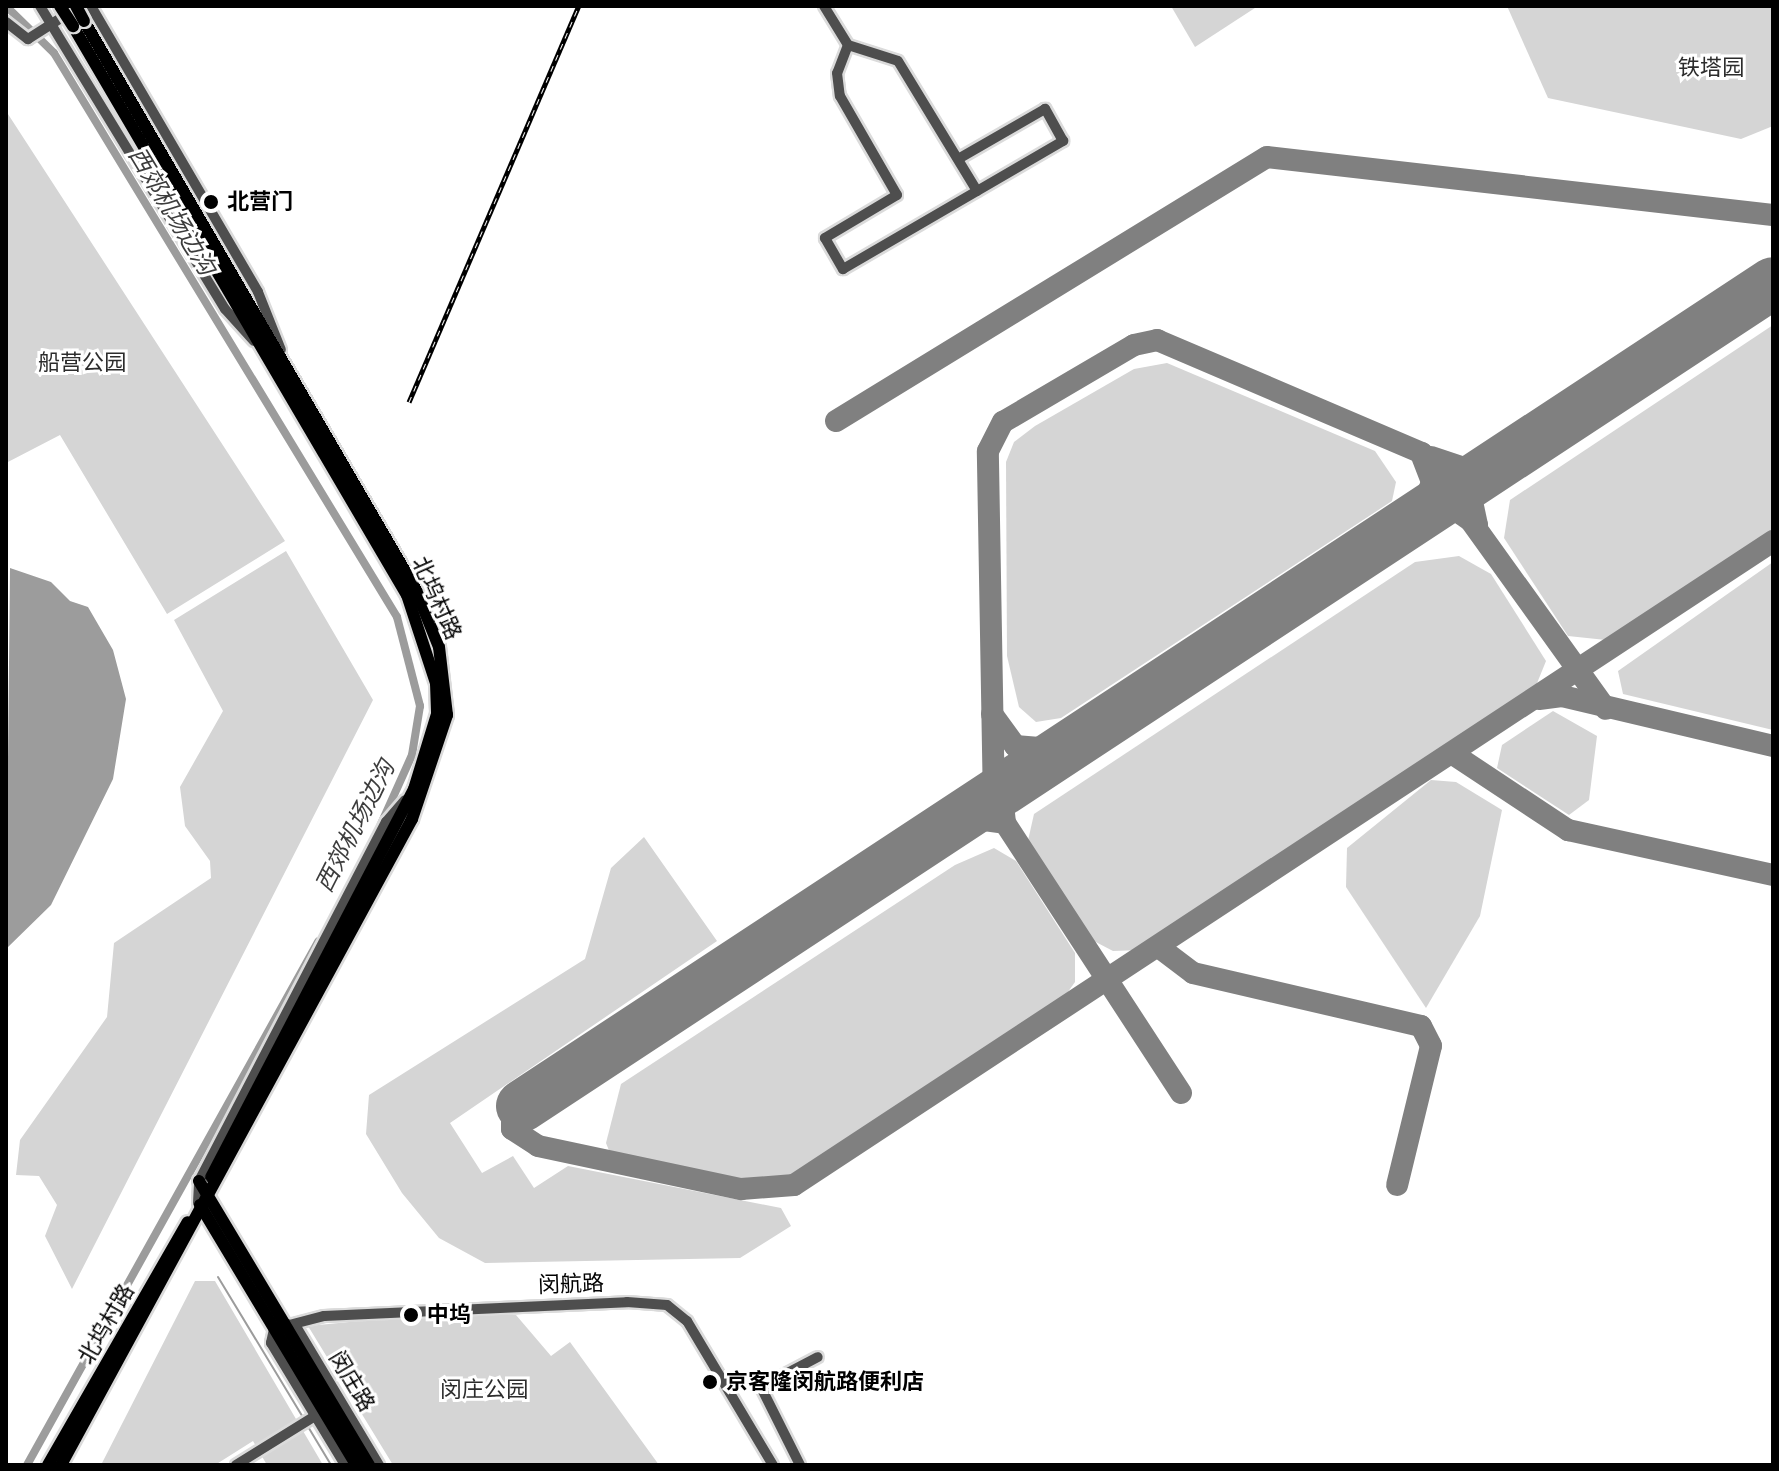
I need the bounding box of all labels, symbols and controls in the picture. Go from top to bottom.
park label: 铁塔园 [1678,55,1744,81]
water label: 西郊机场边沟 [123,142,221,280]
place label: 北营门 [227,189,293,215]
marker: 北营门 [202,193,220,211]
park label: 船营公园 [38,350,126,376]
street label: 北坞村路 [407,552,467,644]
water label: 西郊机场边沟 [309,755,401,897]
street label: 闵航路 [538,1270,604,1298]
street label: 北坞村路 [73,1279,139,1369]
place label: 中坞 [427,1302,471,1328]
marker: 中坞 [402,1306,420,1324]
street label: 闵庄路 [324,1346,380,1416]
place label: 京客隆闵航路便利店 [726,1369,924,1395]
marker: 京客隆闵航路便利店 [701,1373,719,1391]
park label: 闵庄公园 [440,1377,528,1403]

